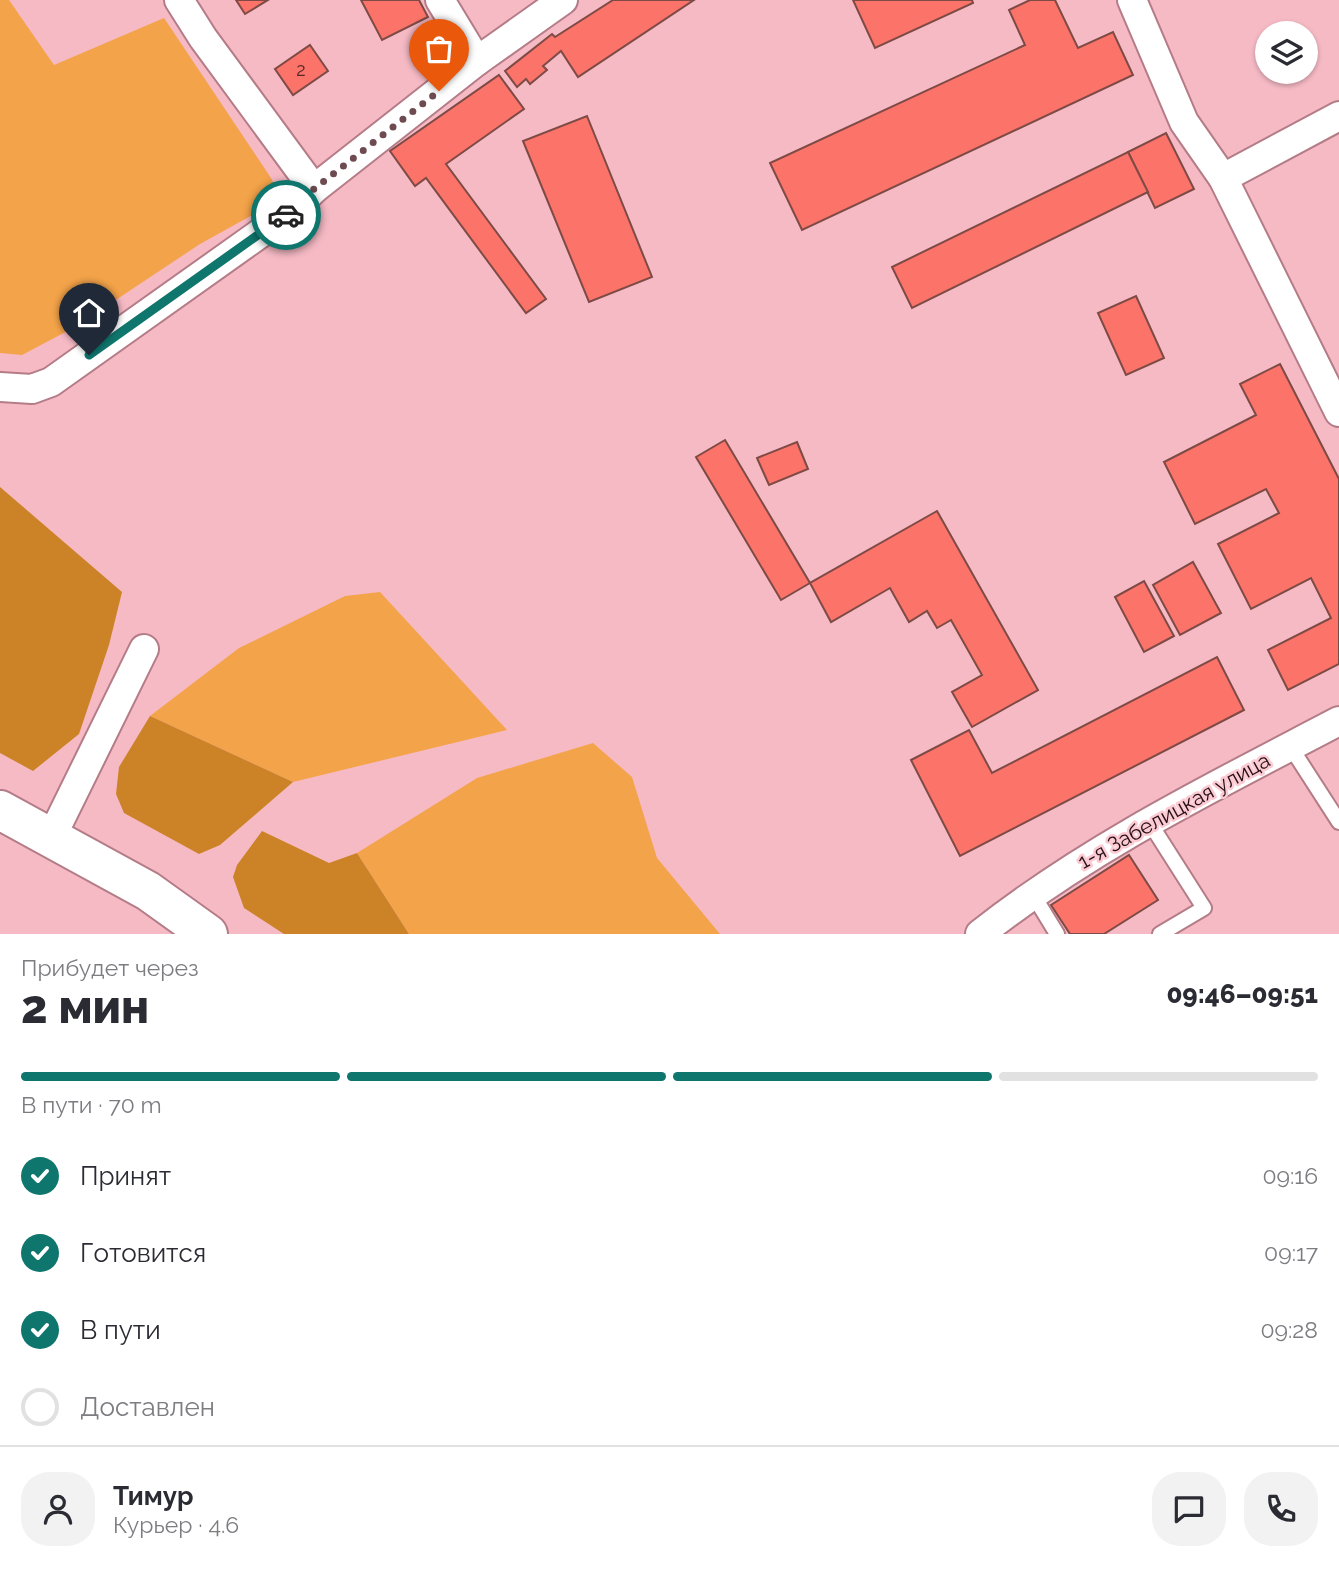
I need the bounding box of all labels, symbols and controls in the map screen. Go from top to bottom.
pin [409,19,469,91]
map controls [1255,21,1318,84]
button: layers [1255,21,1318,84]
icon: bag [420,30,458,68]
house number: 2 [296,59,306,80]
courier [251,180,321,250]
icon: car [267,196,305,234]
pin [59,283,119,355]
icon: home [70,294,108,332]
street label: 1-я Забелицкая улица [1073,747,1274,874]
text: Прибудет через [21,954,199,981]
text: 09:46–09:51 [1166,979,1318,1009]
text: 2 мин [21,980,149,1034]
text: В пути · 70 m [21,1091,162,1118]
icon: check [21,1157,59,1195]
text: Принят [80,1161,171,1191]
text: 09:16 [1262,1162,1318,1189]
icon: check [21,1234,59,1272]
text: Готовится [80,1238,206,1268]
text: 09:17 [1264,1239,1318,1266]
icon: check [21,1311,59,1349]
text: В пути [80,1315,161,1345]
text: 09:28 [1260,1316,1318,1343]
text: Доставлен [80,1392,215,1422]
button: person [21,1472,95,1546]
button: chat [1152,1472,1226,1546]
button: phone [1244,1472,1318,1546]
text: Тимур [113,1481,193,1511]
text: Курьер · 4.6 [113,1511,239,1538]

